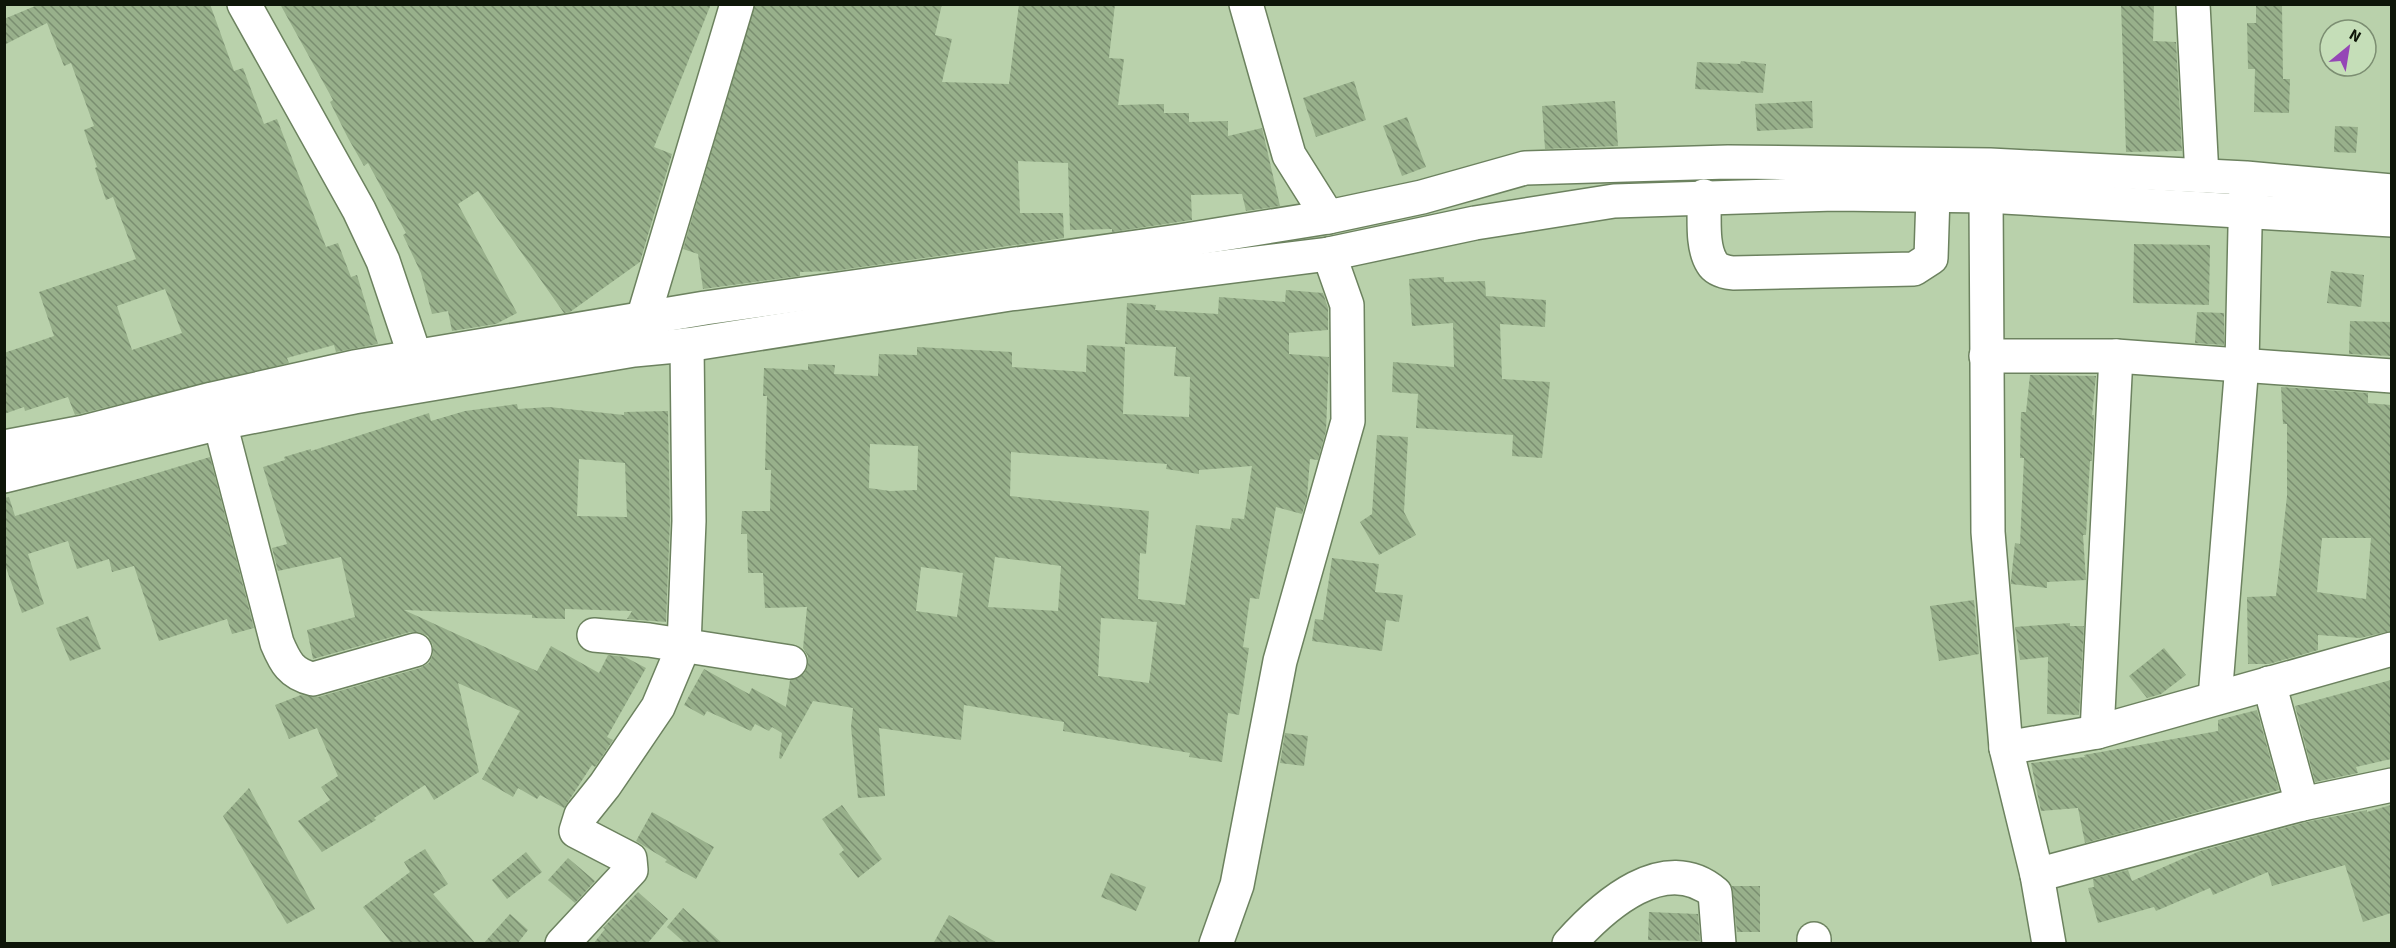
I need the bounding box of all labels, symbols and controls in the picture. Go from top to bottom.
north arrow [2318,18,2378,78]
text: N [2345,24,2365,48]

